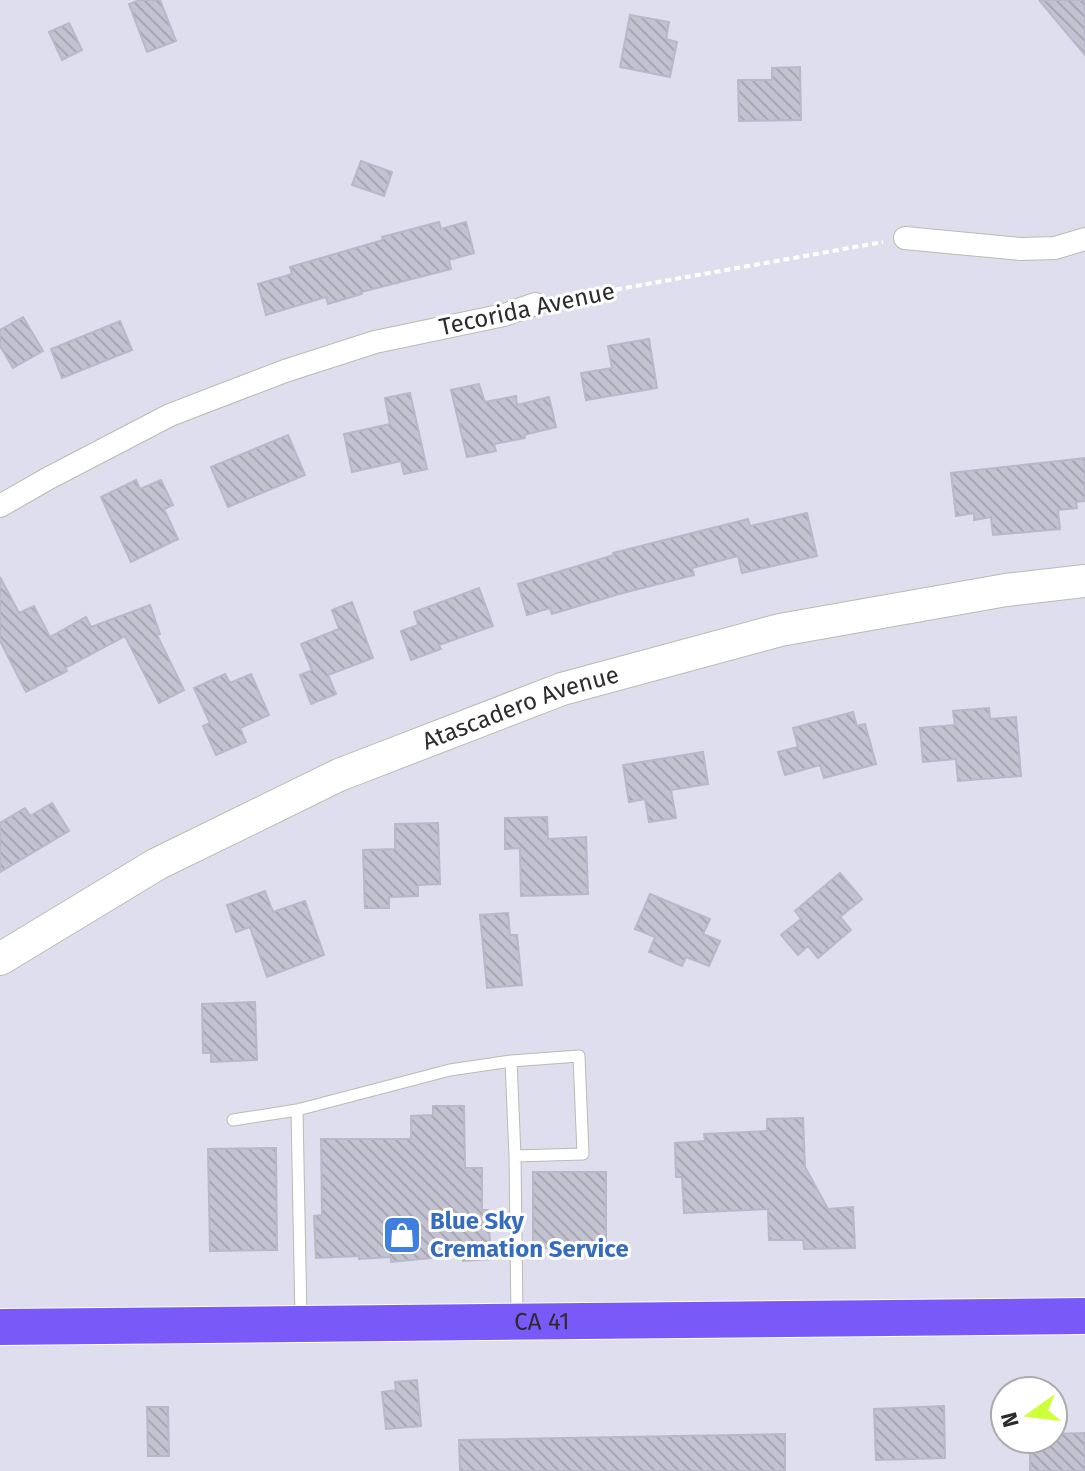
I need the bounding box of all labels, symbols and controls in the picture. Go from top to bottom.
street label: Tecorida Avenue [437,277,617,341]
street label: Atascadero Avenue [418,660,622,755]
place label: Blue Sky Cremation Service [430,1207,629,1263]
shop icon: Blue Sky Cremation Service [381,1214,423,1256]
street label: CA 41 [514,1307,570,1336]
north arrow [989,1375,1069,1455]
text: N [995,1409,1025,1430]

